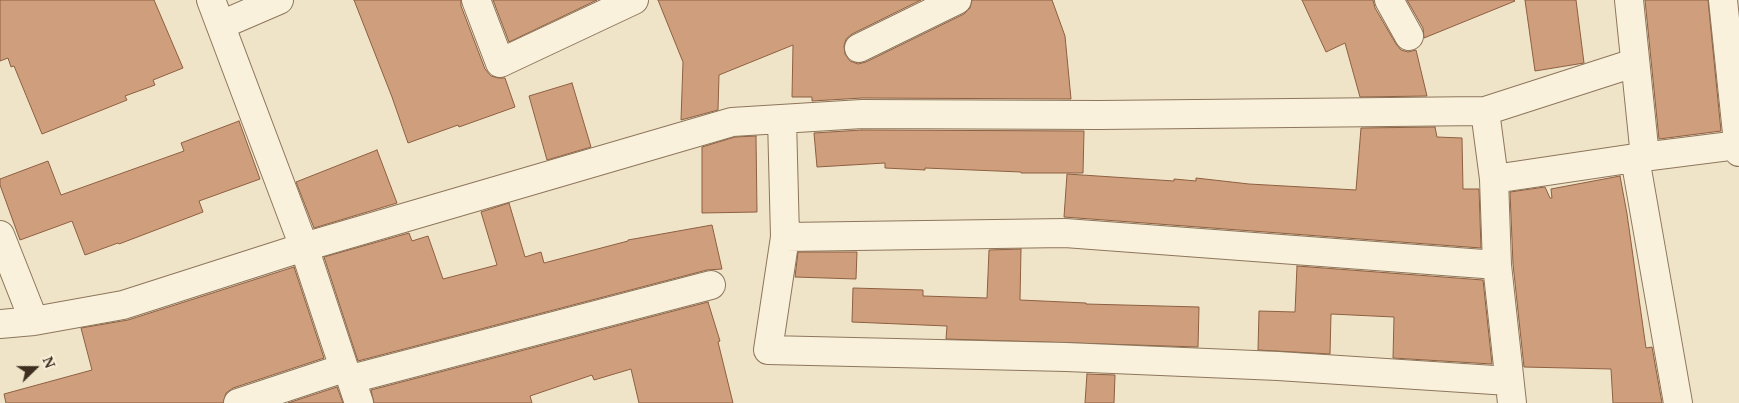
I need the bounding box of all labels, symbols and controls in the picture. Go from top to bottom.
north arrow [10,343,60,393]
text: N [38,354,60,371]

